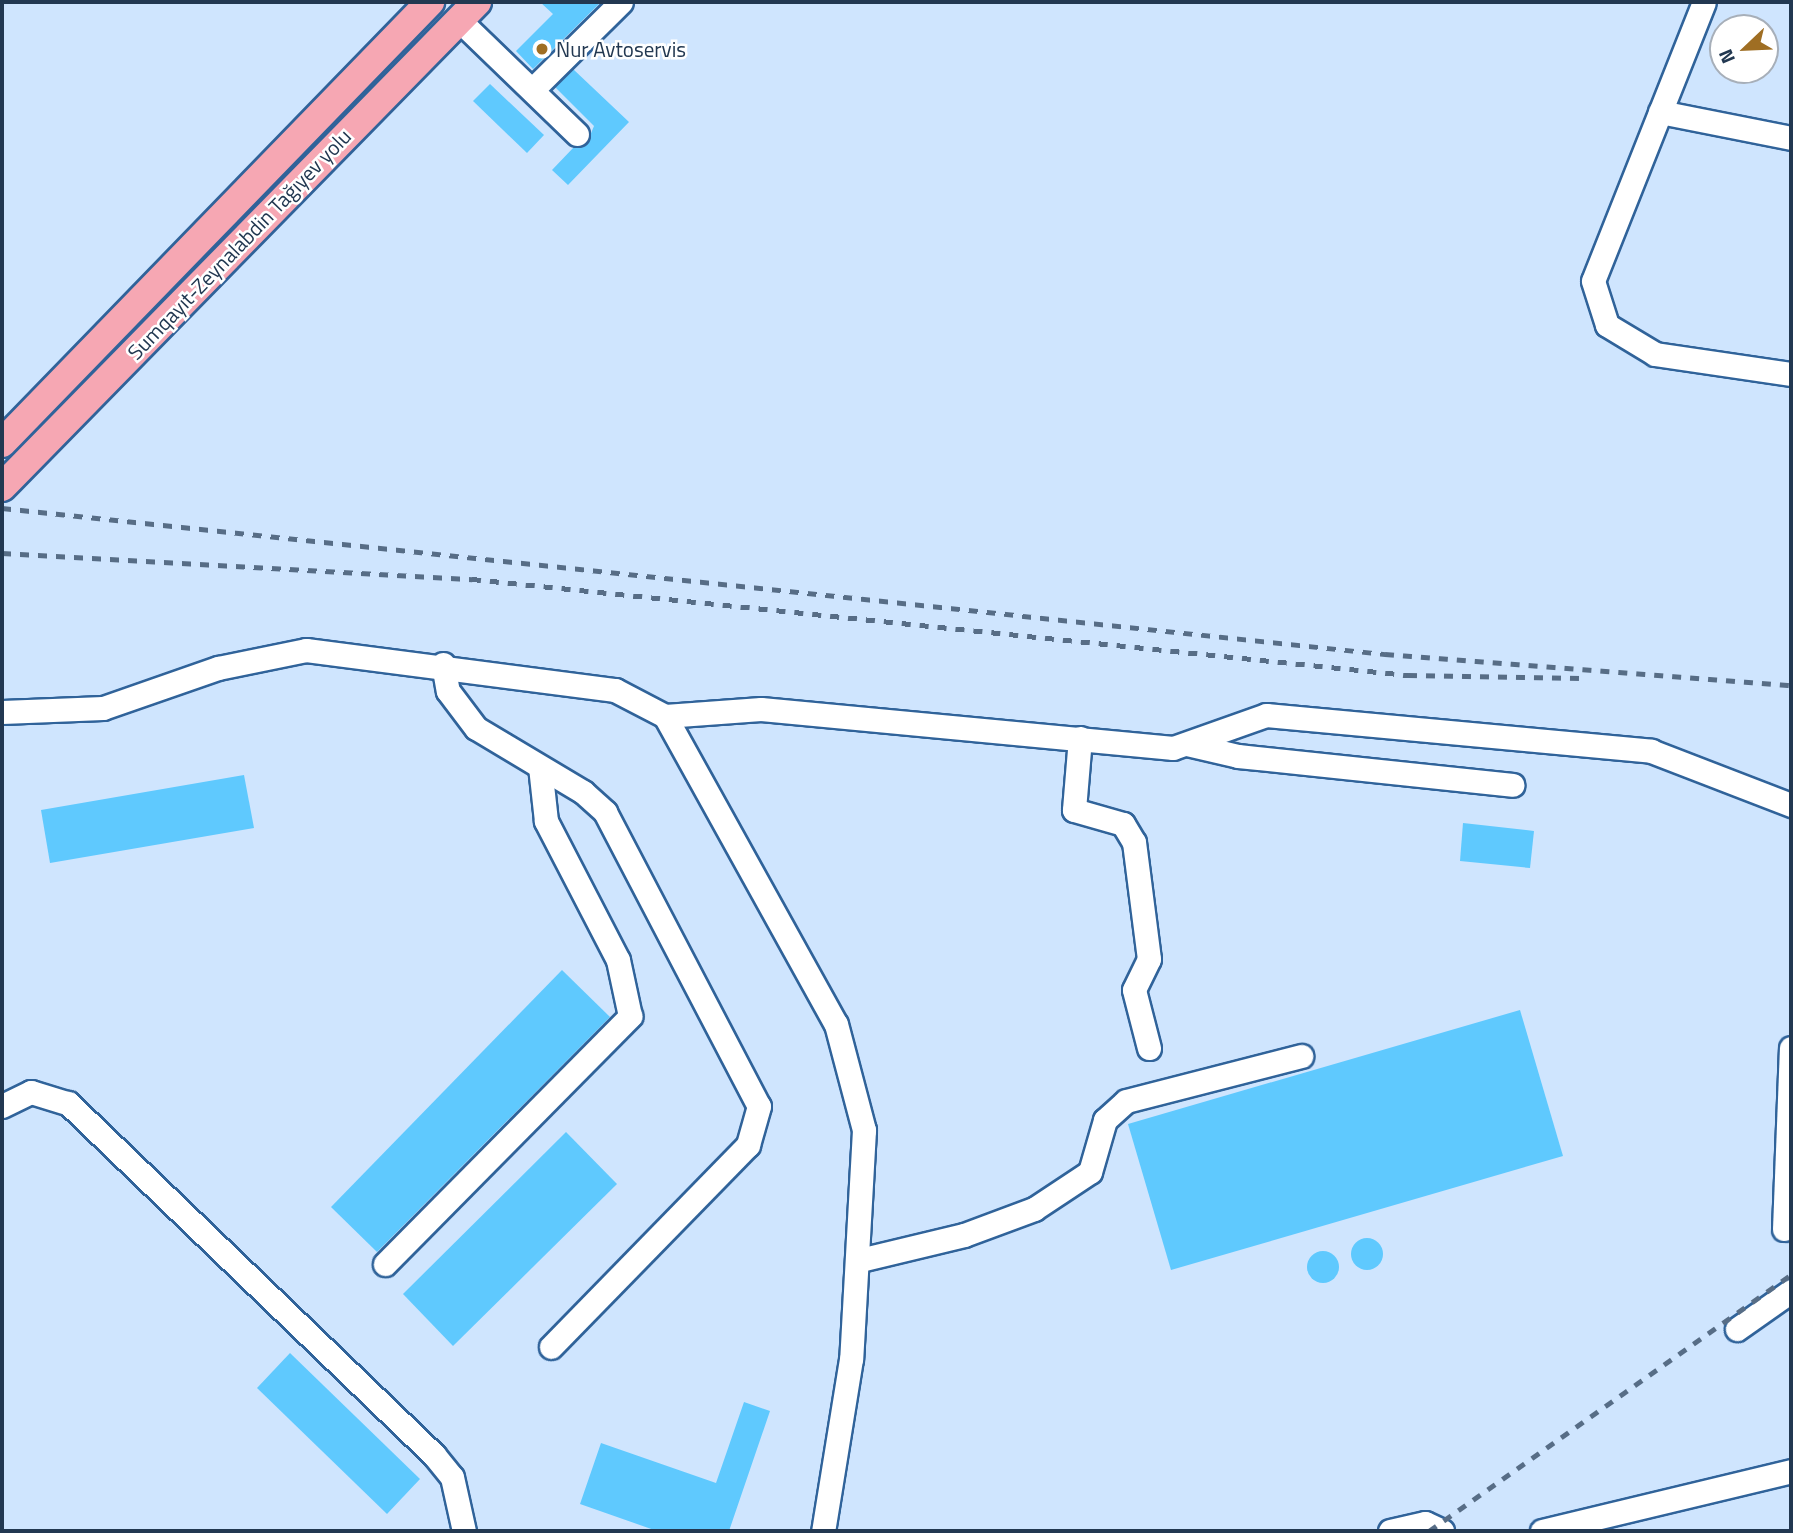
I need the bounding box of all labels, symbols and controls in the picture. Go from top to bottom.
north arrow [1709,14,1779,84]
place label: Nur Avtoservis [556,36,686,62]
marker: Nur Avtoservis [534,41,550,57]
text: N [1710,45,1742,68]
street label: Sumqayıt-Zeynalabdin Tağıyev yolu [122,124,356,364]

